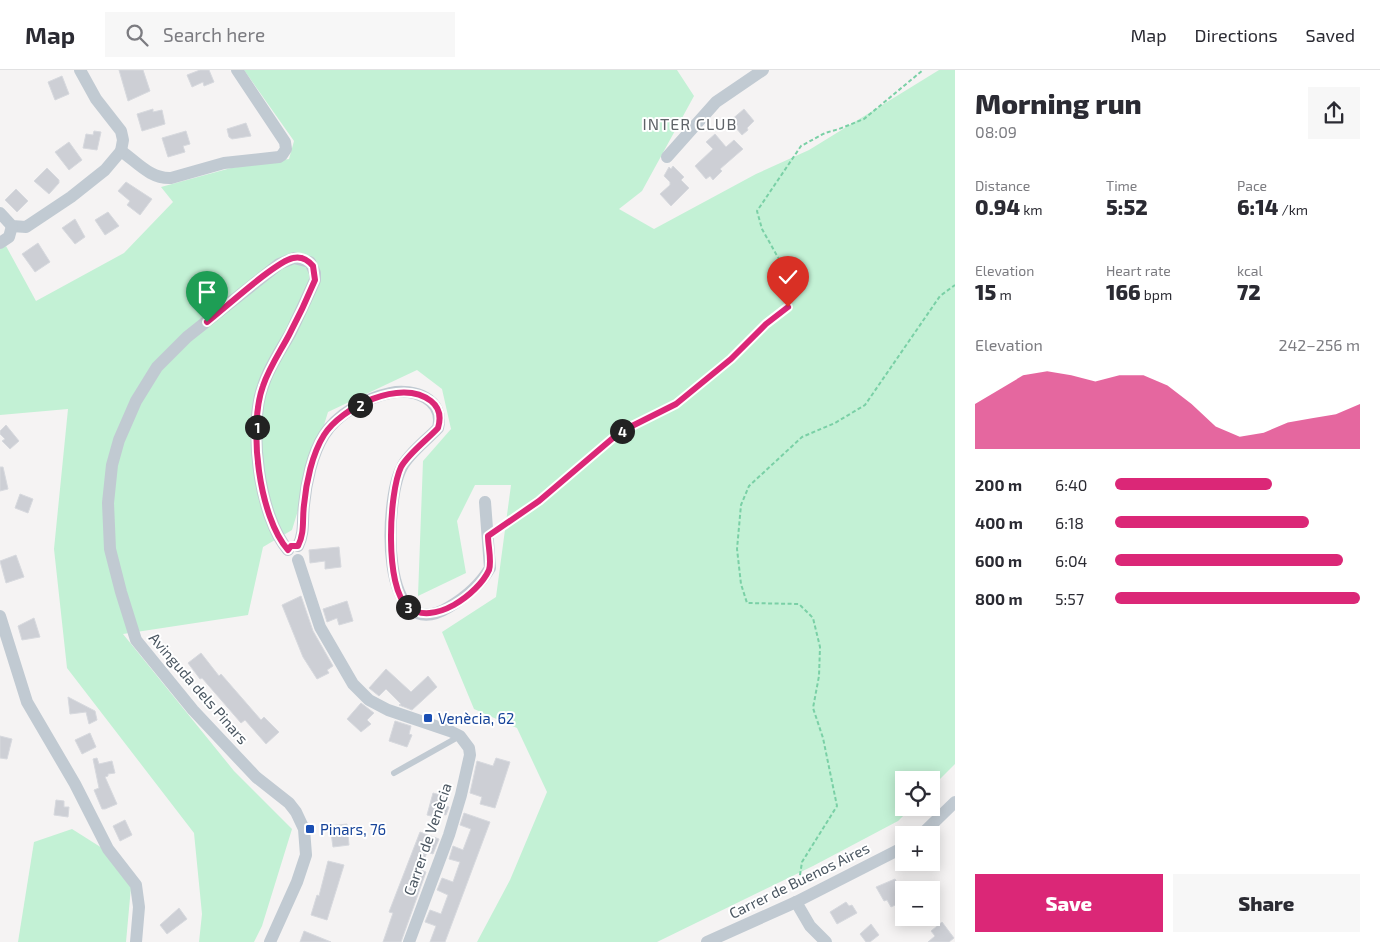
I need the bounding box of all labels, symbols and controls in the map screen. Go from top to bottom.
search box [105,12,455,57]
text: Map [25,20,75,49]
icon: search [123,21,151,49]
text: Search here [163,23,265,46]
text: Map [1130,24,1167,46]
text: Directions [1195,24,1278,46]
text: Saved [1306,24,1355,46]
text: Morning run [975,86,1142,120]
button: share [1308,87,1360,139]
district label: INTER CLUB [643,114,737,133]
text: 08:09 [975,122,1017,141]
text: Distance [975,177,1030,194]
text: Time [1106,177,1137,194]
text: Pace [1237,177,1267,194]
text: 0.94 [975,194,1020,219]
text: 5:52 [1106,194,1148,219]
text: 6:14 [1237,194,1278,219]
text: km [1020,201,1043,218]
text: /km [1278,201,1308,218]
pin [767,256,809,307]
text: Elevation [975,262,1034,279]
text: Heart rate [1106,262,1171,279]
text: kcal [1237,262,1263,279]
icon: check [774,263,802,291]
pin [186,271,228,322]
icon: arrive [193,278,221,306]
text: 15 [975,279,996,304]
text: 166 [1106,279,1141,304]
text: 72 [1237,279,1261,304]
text: m [996,286,1012,303]
text: bpm [1141,286,1172,303]
text: Elevation [975,335,1043,354]
text: 242–256 m [1278,335,1360,354]
pin: 2 [348,392,372,418]
text: 2 [356,397,365,414]
pin: 1 [244,414,270,440]
pin: 4 [610,418,634,444]
text: 1 [254,419,261,436]
text: 4 [618,423,627,440]
text: 200 m [975,475,1022,494]
text: 6:40 [1055,475,1087,494]
text: 400 m [975,513,1023,532]
text: 6:18 [1055,513,1084,532]
text: 600 m [975,551,1022,570]
text: 6:04 [1055,551,1087,570]
text: 800 m [975,589,1023,608]
text: 5:57 [1055,589,1084,608]
pin: 3 [396,594,420,620]
text: 3 [405,599,412,616]
street label: Avinguda dels Pinars [146,629,252,747]
place label: Venècia, 62 [438,709,514,727]
marker: Venècia, 62 [422,712,434,724]
map controls [895,771,940,926]
button: locate [895,771,940,816]
street label: Carrer de Venècia [399,780,455,898]
place label: Pinars, 76 [320,820,386,838]
marker: Pinars, 76 [304,823,316,835]
button: + [895,826,940,871]
street label: Carrer de Buenos Aires [726,838,872,922]
button: Save [975,874,1163,932]
button: Share [1173,874,1360,932]
button: − [895,881,940,926]

